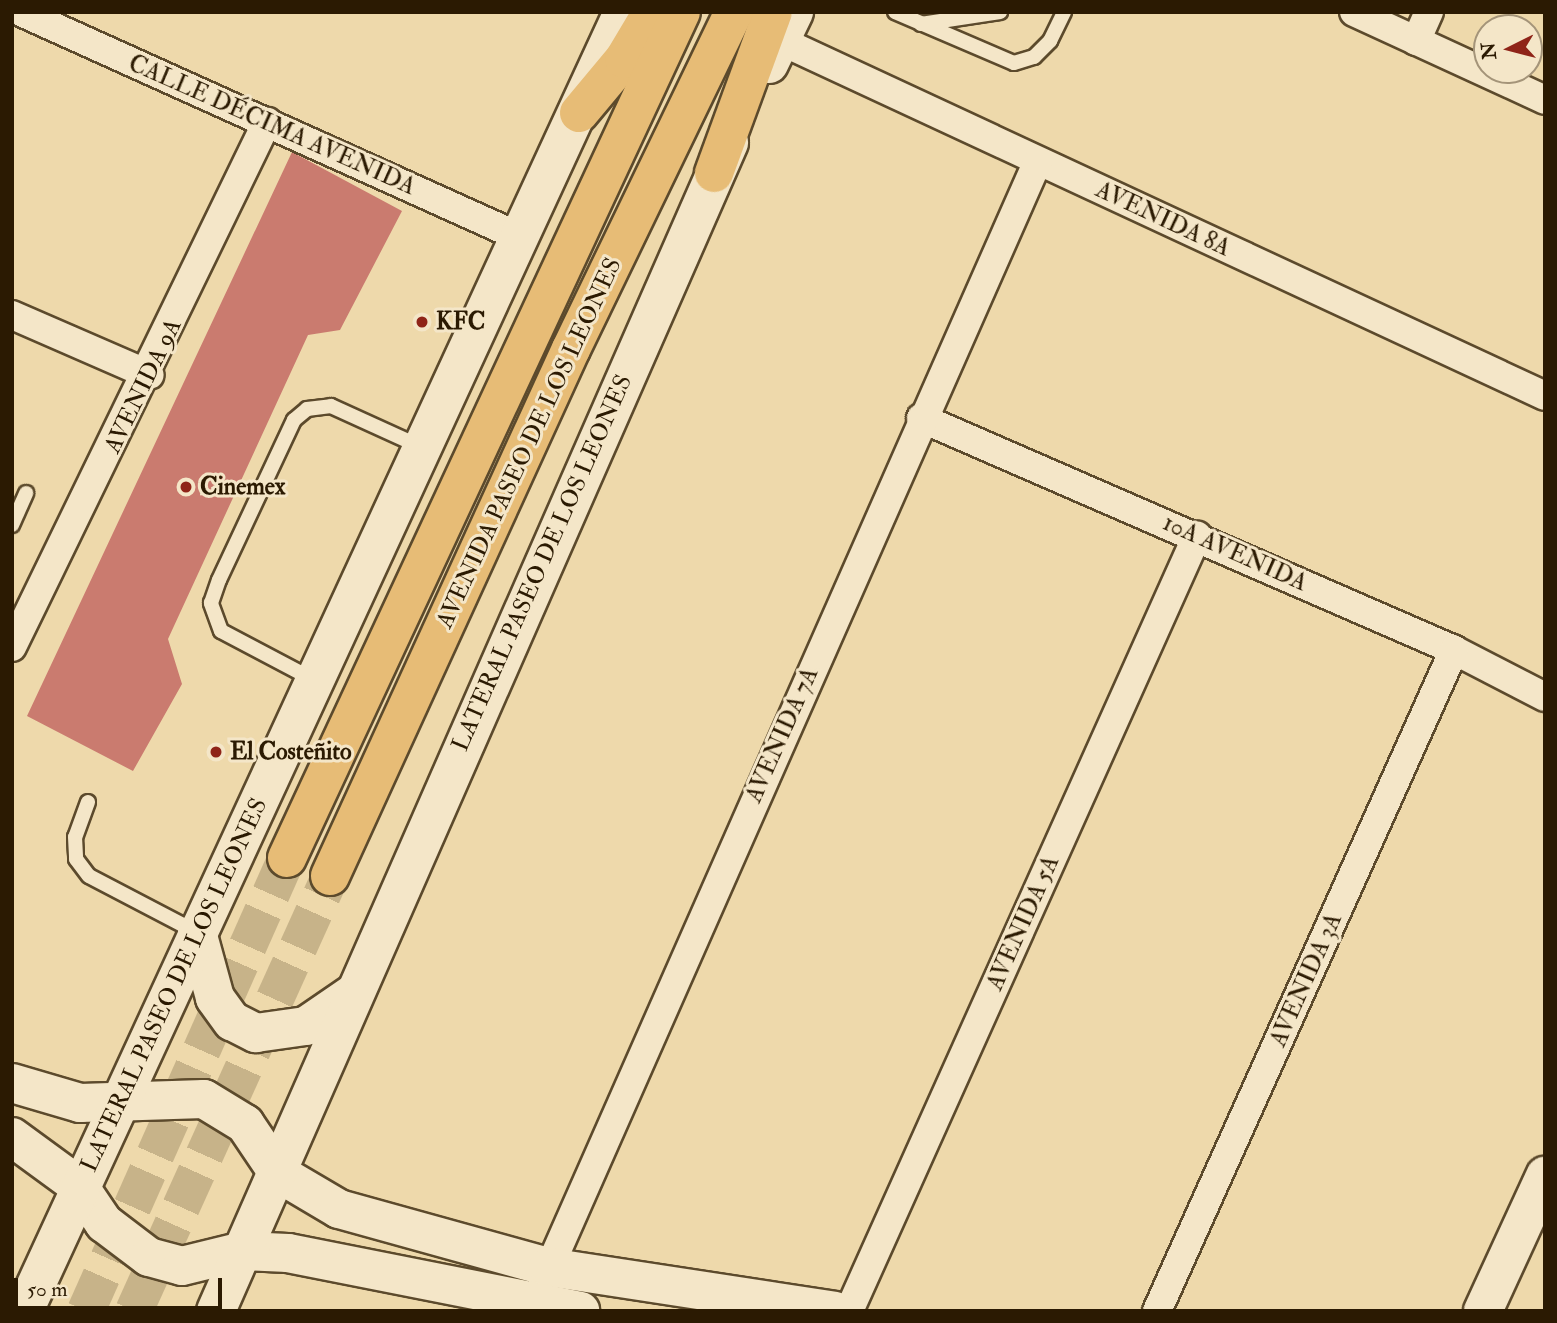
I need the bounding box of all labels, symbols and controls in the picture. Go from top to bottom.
north arrow [1473,14,1543,84]
text: N [1476,41,1502,61]
street label: CALLE DÉCIMA AVENIDA [124,49,420,201]
street label: AVENIDA 8A [1091,175,1235,263]
street label: AVENIDA PASEO DE LOS LEONES [430,253,628,633]
place label: KFC [436,308,485,336]
street label: AVENIDA 9A [98,314,188,458]
marker: KFC [414,314,430,330]
street label: LATERAL PASEO DE LOS LEONES [446,370,638,756]
place label: Cinemex [200,473,285,501]
marker: Cinemex [178,479,194,495]
street label: 10A AVENIDA [1159,508,1311,598]
street label: AVENIDA 7A [739,663,825,807]
place label: El Costeñito [230,738,352,766]
marker: El Costeñito [208,744,224,760]
street label: LATERAL PASEO DE LOS LEONES [75,794,273,1176]
street label: AVENIDA 5A [980,851,1066,995]
street label: AVENIDA 3A [1264,909,1348,1051]
scale bar [18,1264,226,1308]
text: 50 m [27,1276,68,1303]

